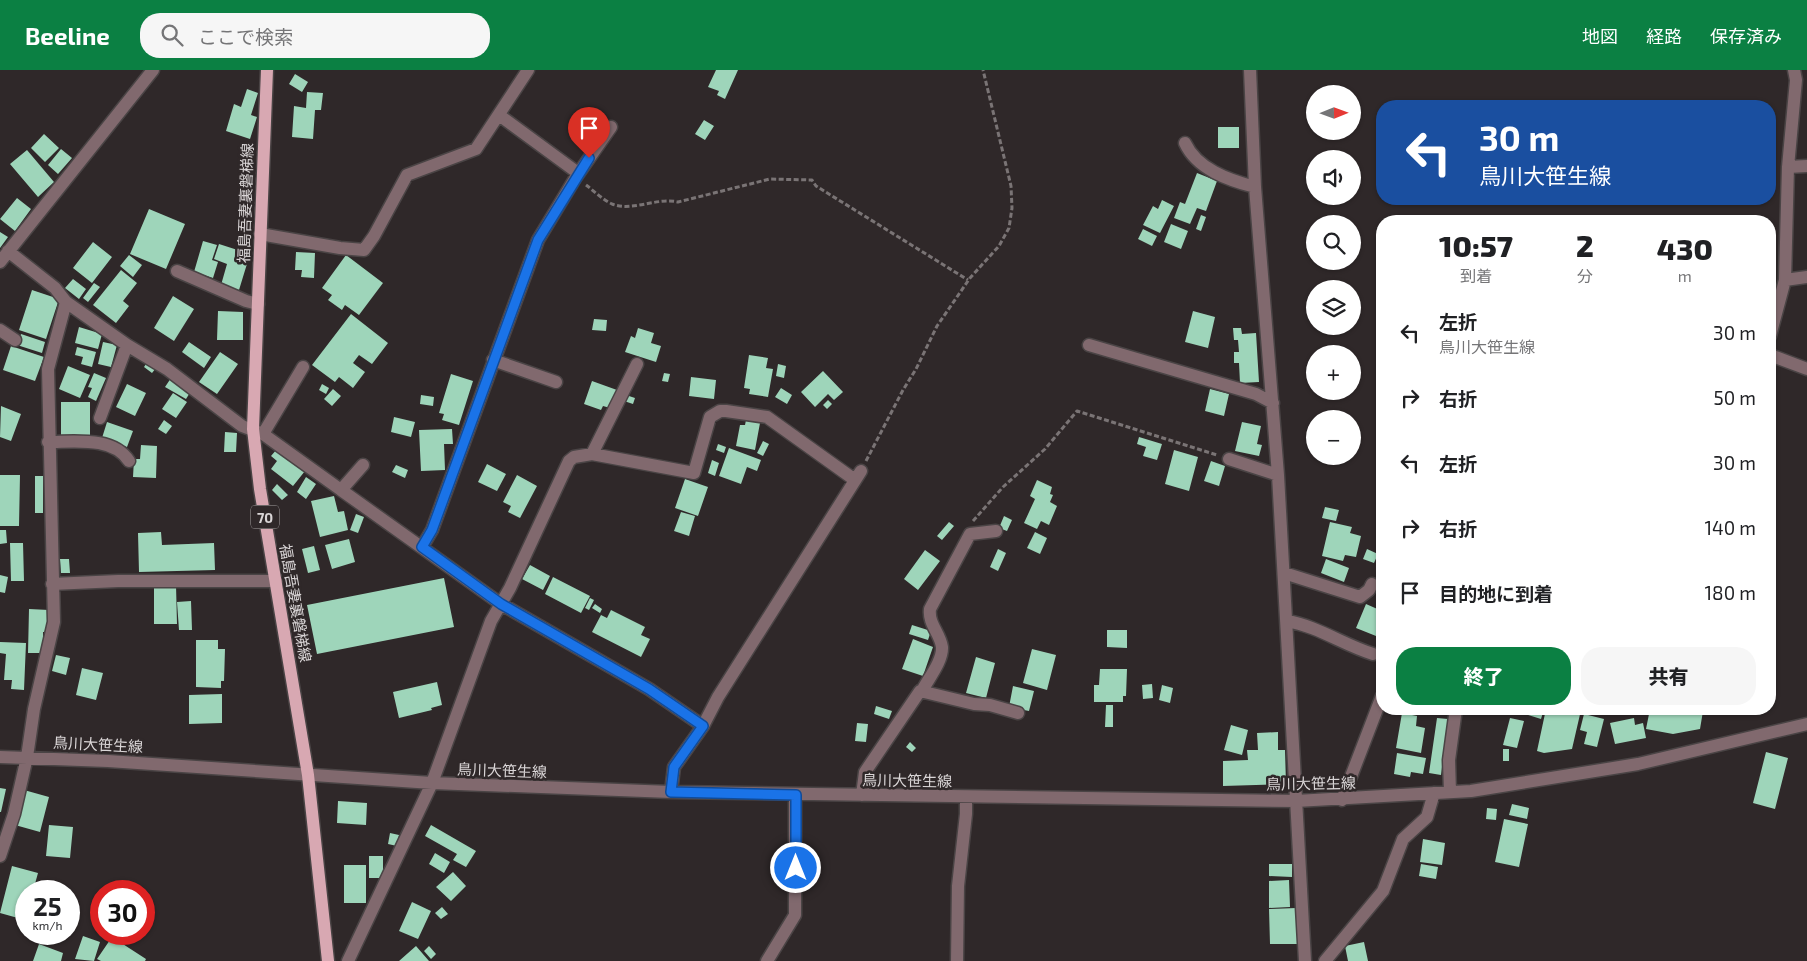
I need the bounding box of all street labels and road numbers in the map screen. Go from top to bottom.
street label: 福島吾妻裏磐梯線 [234,143,256,263]
road number: 70 [251,506,279,528]
street label: 福島吾妻裏磐梯線 [277,542,315,664]
street label: 鳥川大笹生線 [53,733,143,755]
street label: 鳥川大笹生線 [457,759,547,781]
street label: 鳥川大笹生線 [862,770,952,790]
street label: 鳥川大笹生線 [1266,773,1356,793]

